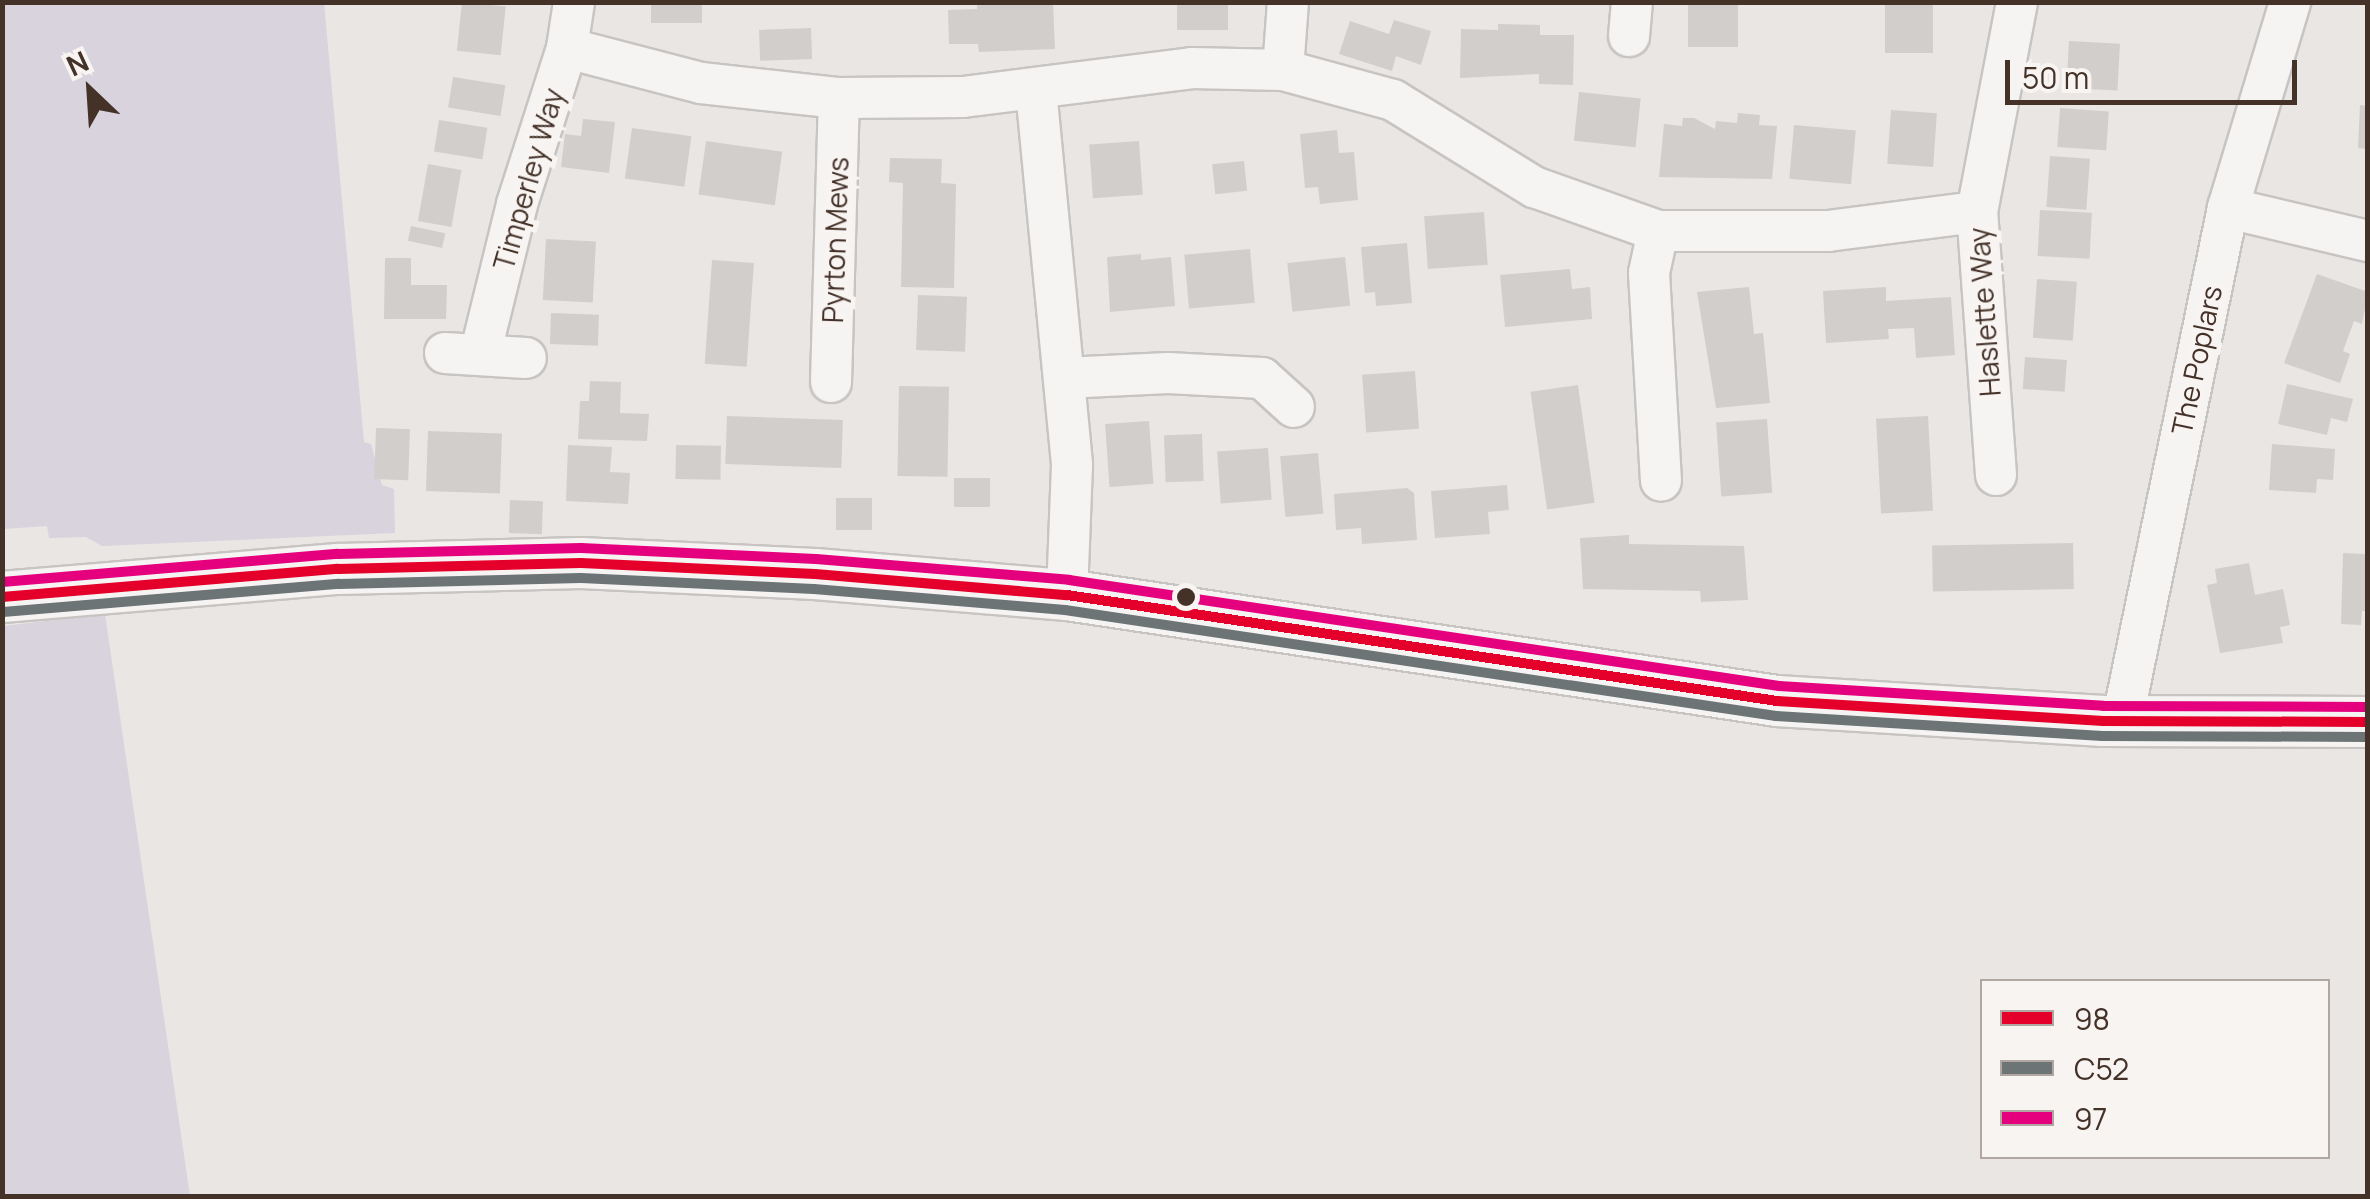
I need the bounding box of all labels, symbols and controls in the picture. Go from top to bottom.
north arrow [40,40,140,140]
scale bar [2010,40,2302,102]
text: N [60,41,94,84]
text: 50 m [2022,57,2089,98]
street label: Timperley Way [486,84,570,274]
street label: Pyrton Mews [815,156,855,324]
street label: Haslette Way [1961,226,2007,398]
street label: The Poplars [2164,282,2228,438]
unlabelled marker [1176,587,1196,607]
legend [1980,979,2330,1159]
text: 98 [2074,998,2110,1039]
text: C52 [2074,1048,2129,1089]
text: 97 [2074,1098,2107,1139]

